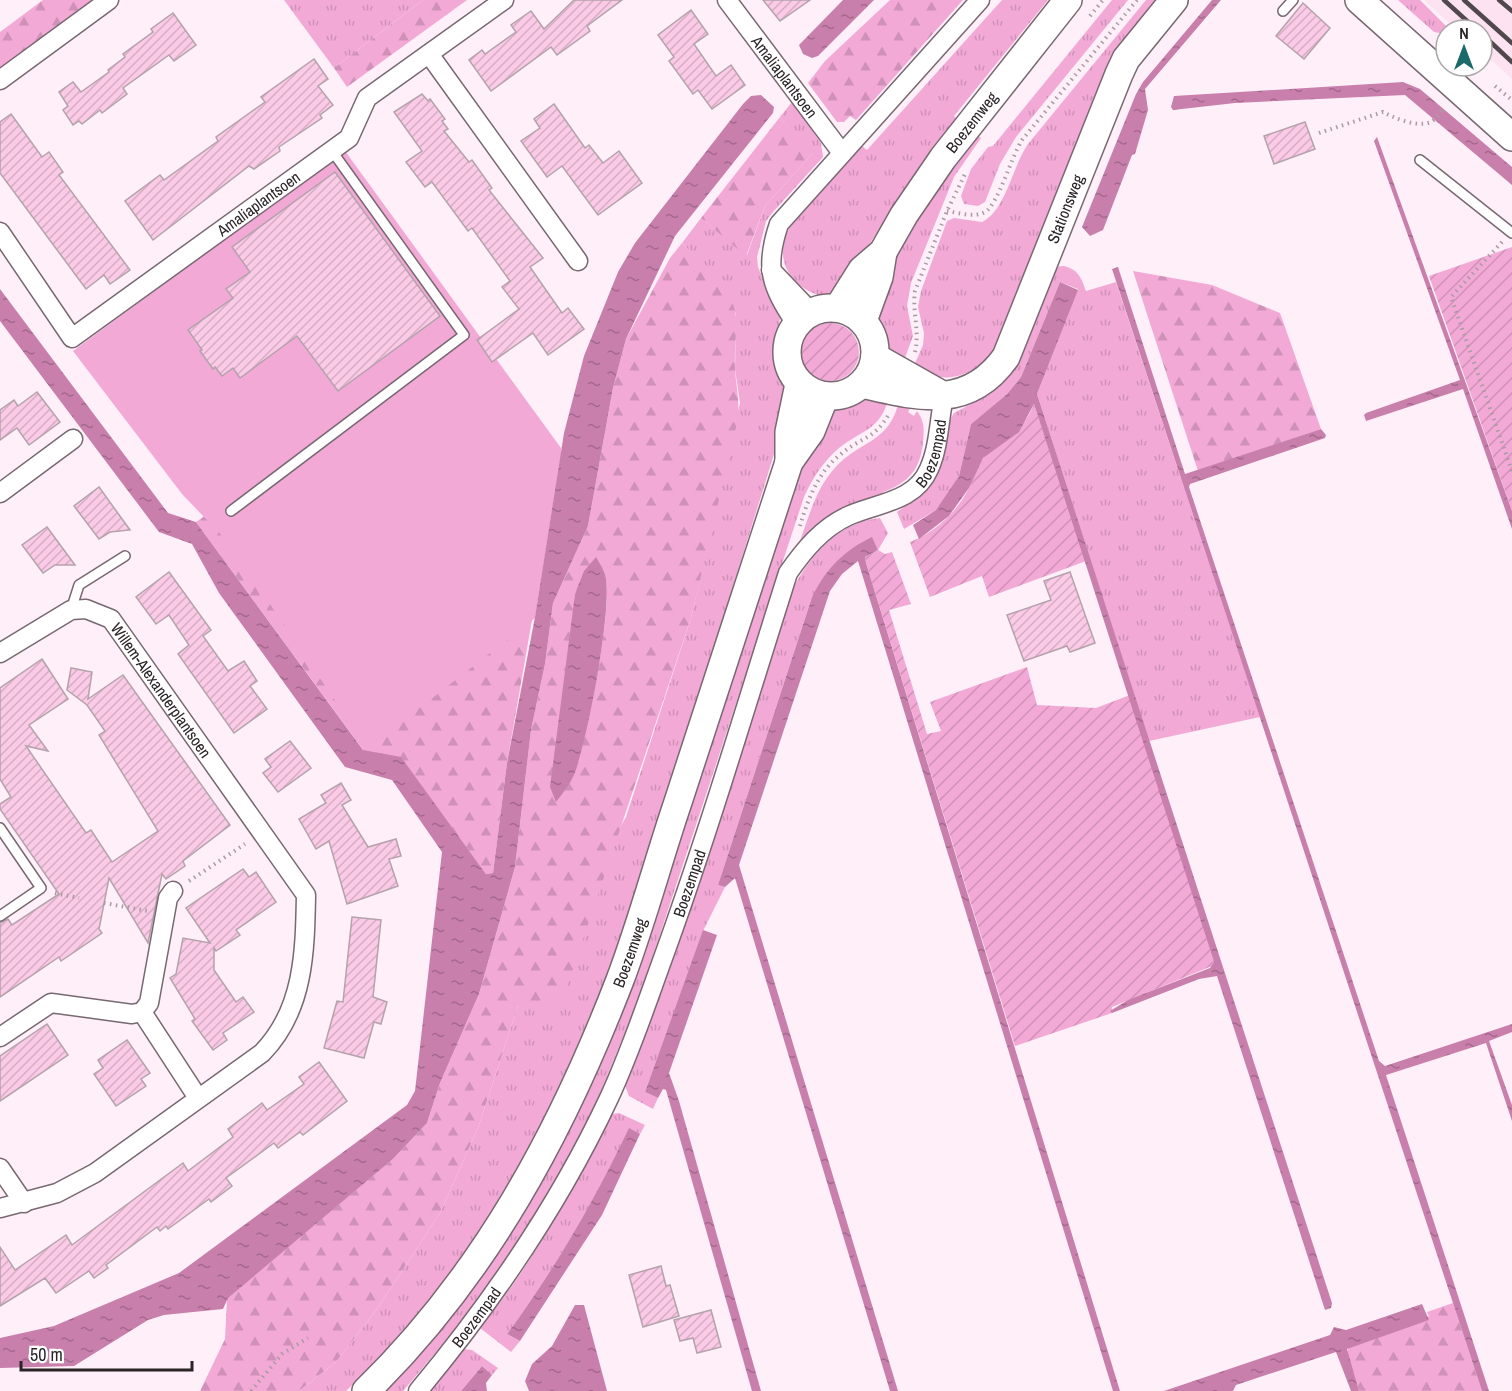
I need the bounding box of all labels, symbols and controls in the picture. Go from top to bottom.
north arrow [1434,18,1494,78]
text: N [1459,22,1469,44]
street label: Amaliaplantsoen [746,30,823,122]
street label: Boezemweg [940,86,1003,157]
street label: Amaliaplantsoen [211,166,304,242]
street label: Stationsweg [1042,171,1089,247]
street label: Boezempad [910,418,951,492]
street label: Willem-Alexanderplantsoen [106,618,217,762]
street label: Boezempad [667,847,711,920]
street label: Boezemweg [607,914,652,991]
street label: Boezempad [446,1283,506,1352]
scale bar [21,1334,192,1372]
text: 50 m [30,1342,63,1367]

